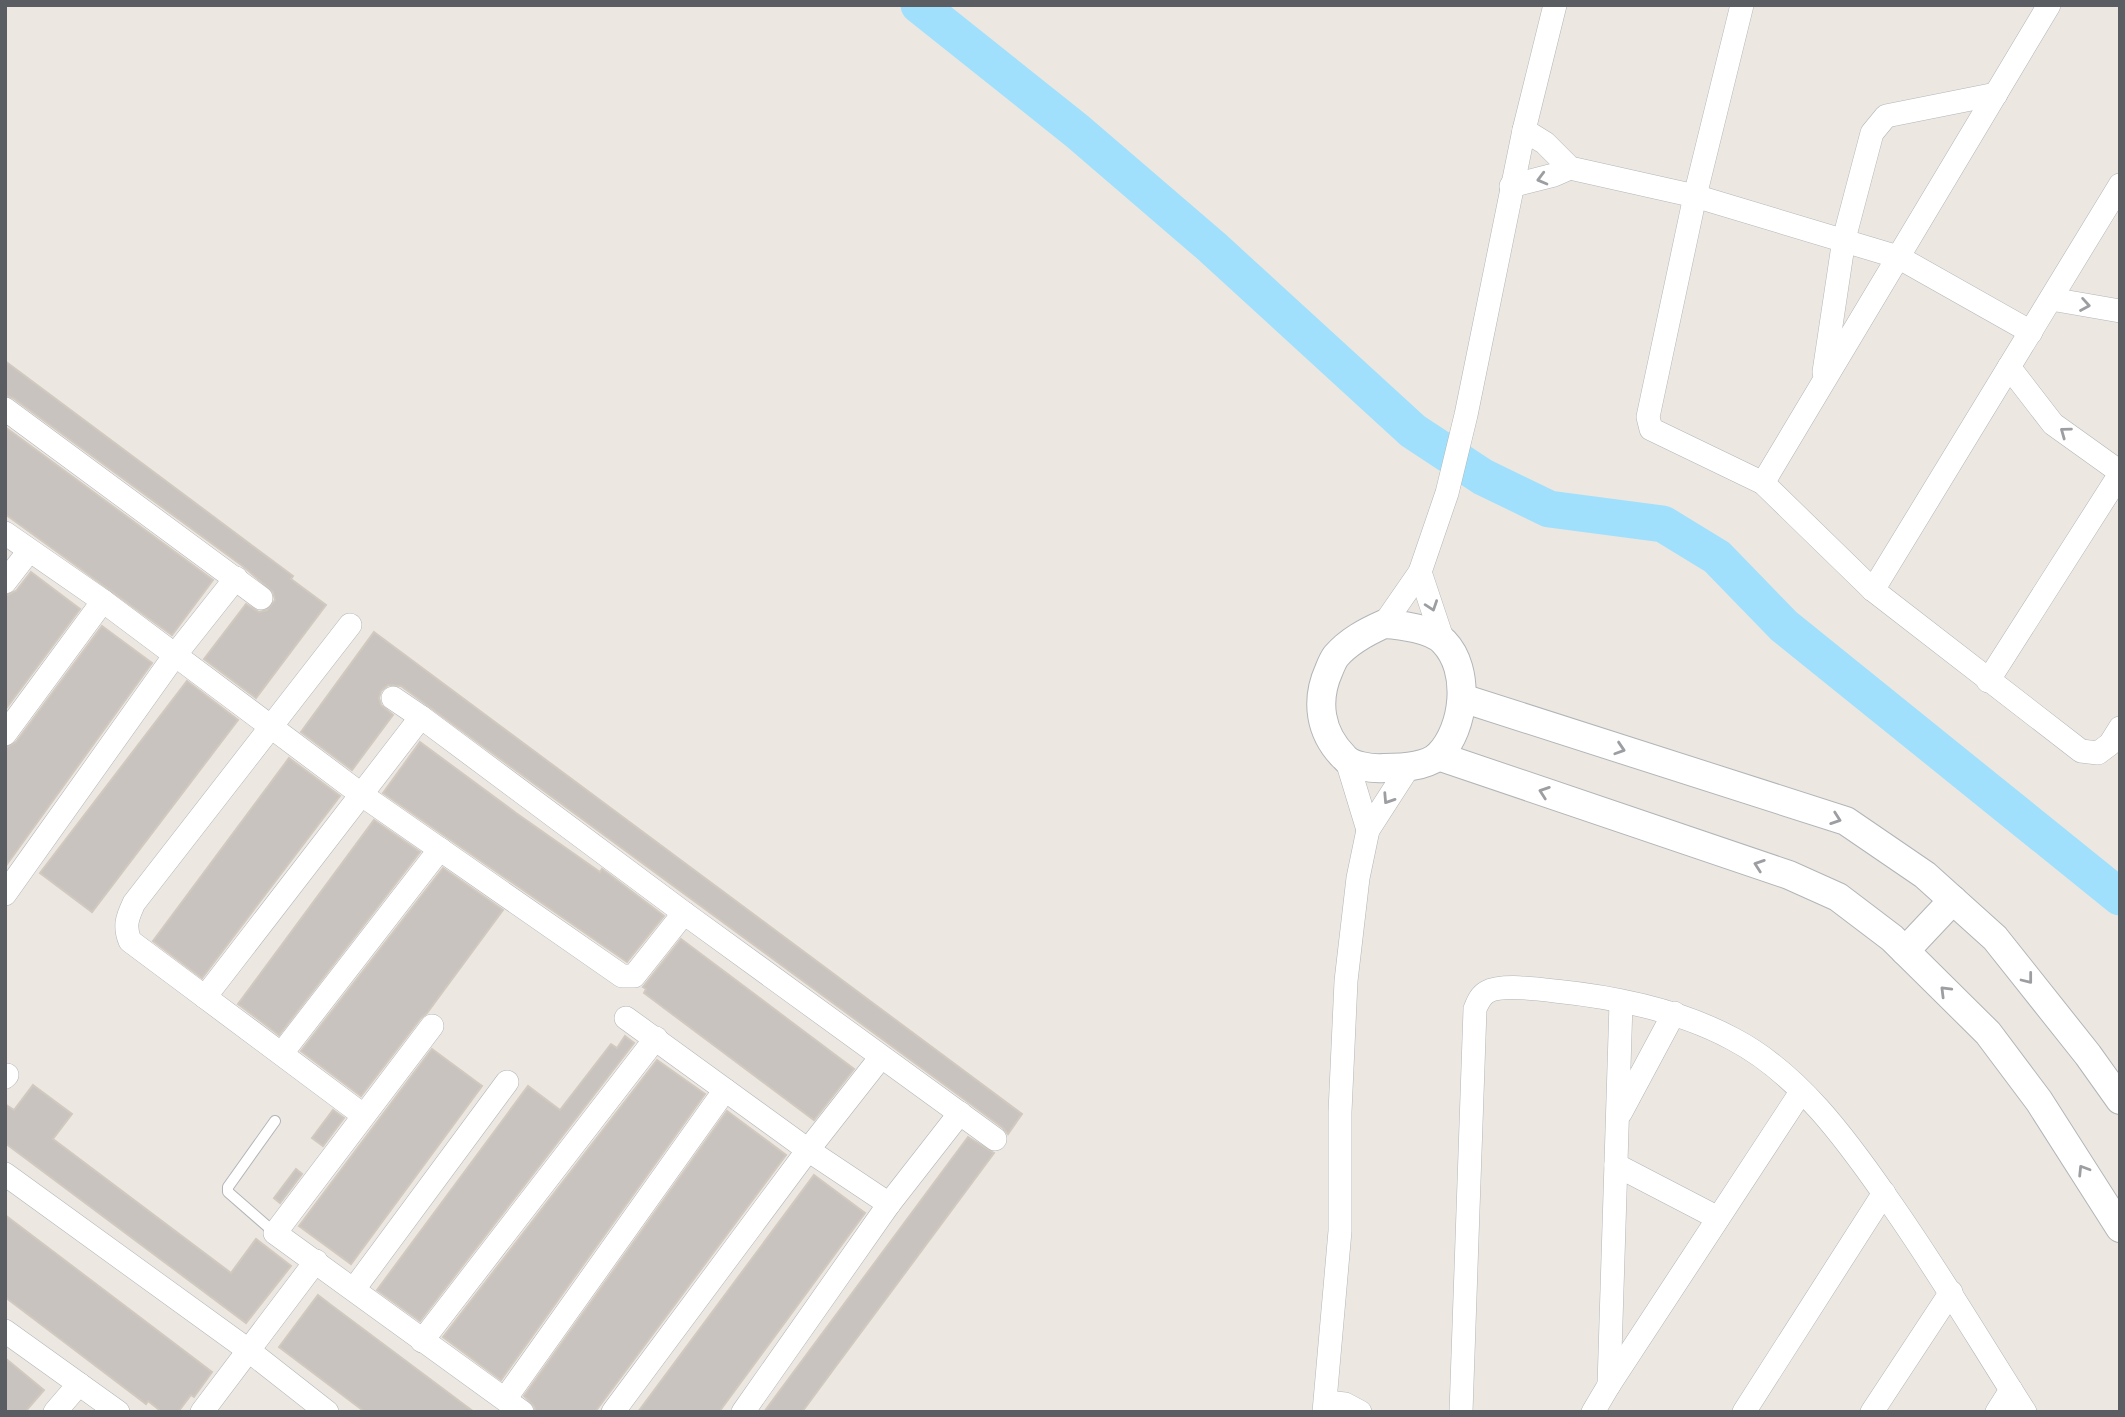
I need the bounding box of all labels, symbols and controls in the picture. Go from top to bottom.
one-way arrow [1536,170,1548,185]
one-way arrow [2079,297,2091,312]
one-way arrow [2060,428,2073,440]
one-way arrow [1424,600,1438,612]
one-way arrow [1614,740,1626,755]
one-way arrow [1538,786,1550,800]
one-way arrow [1384,791,1397,804]
one-way arrow [1830,811,1842,825]
one-way arrow [1753,859,1766,873]
one-way arrow [2019,971,2032,983]
one-way arrow [1940,986,1953,999]
one-way arrow [2079,1165,2092,1178]

